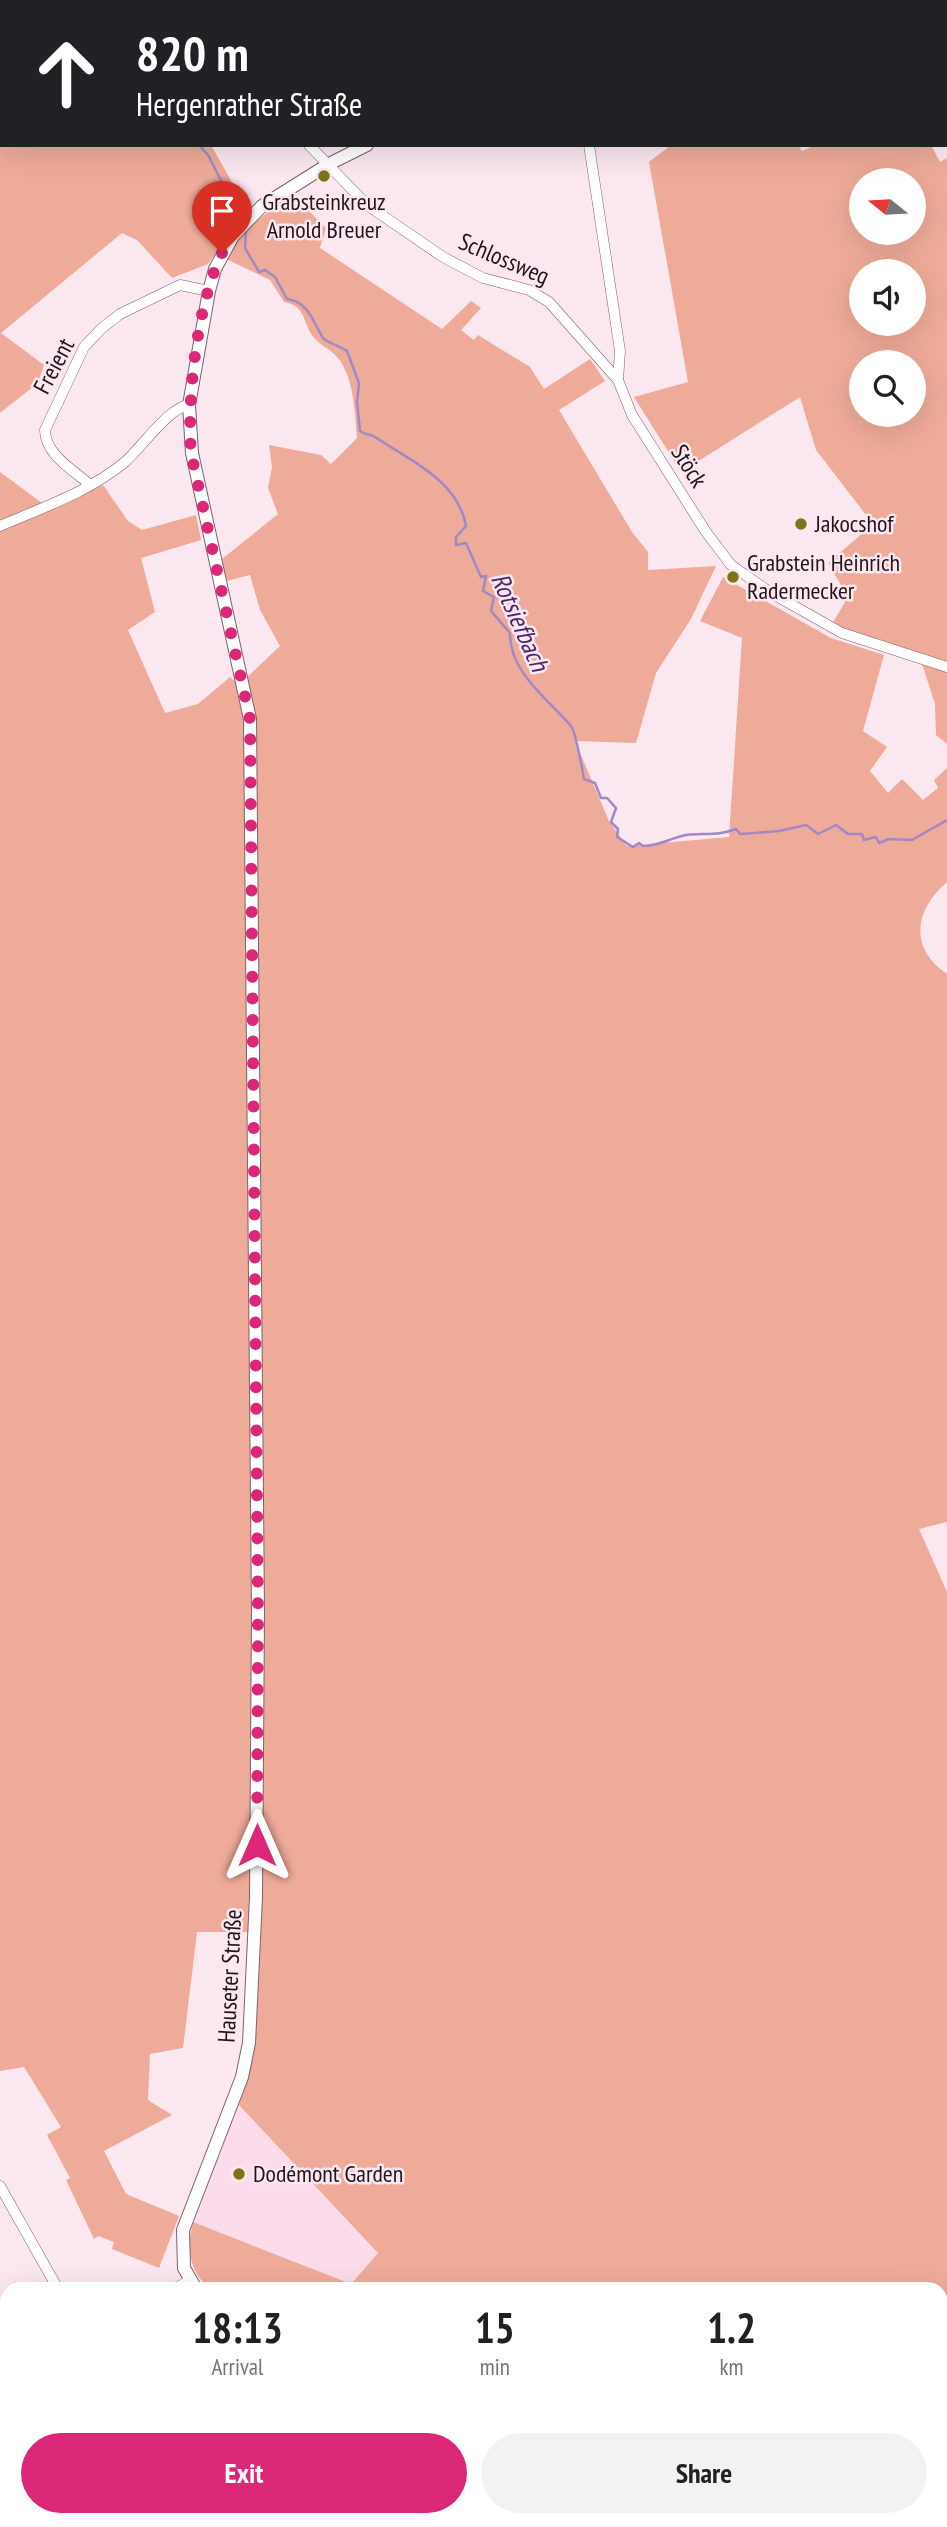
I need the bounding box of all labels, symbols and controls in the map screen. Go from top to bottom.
text: 820 m [136,21,249,85]
icon: ahead [21,28,112,119]
text: Hergenrather Straße [136,83,362,125]
marker: Grabsteinkreuz Arnold Breuer [316,168,332,184]
north arrow [849,168,926,245]
map controls [849,168,926,427]
pin [192,181,252,253]
place label: Grabsteinkreuz Arnold Breuer [262,186,386,245]
icon: arrive [203,192,241,230]
street label: Schlossweg [454,226,554,291]
button: sound [849,259,926,336]
street label: Freient [26,332,81,399]
button: search [849,350,926,427]
street label: Stöck [664,438,715,494]
place label: Jakocshof [814,508,894,539]
marker: Jakocshof [793,516,809,532]
place label: Grabstein Heinrich Radermecker [747,547,900,606]
water label: Rotsiefbach [484,568,557,677]
marker: Grabstein Heinrich Radermecker [725,569,741,585]
position arrow [220,1808,294,1882]
street label: Hauseter Straße [211,1908,248,2043]
place label: Dodémont Garden [253,2158,403,2189]
marker: Dodémont Garden [231,2166,247,2182]
text: 18:13 [192,2300,283,2355]
text: 15 [475,2300,515,2355]
text: 1.2 [707,2300,756,2355]
text: Arrival [211,2352,263,2381]
text: min [480,2352,510,2381]
text: km [720,2352,743,2381]
button: Exit [21,2433,467,2513]
button: Share [481,2433,927,2513]

